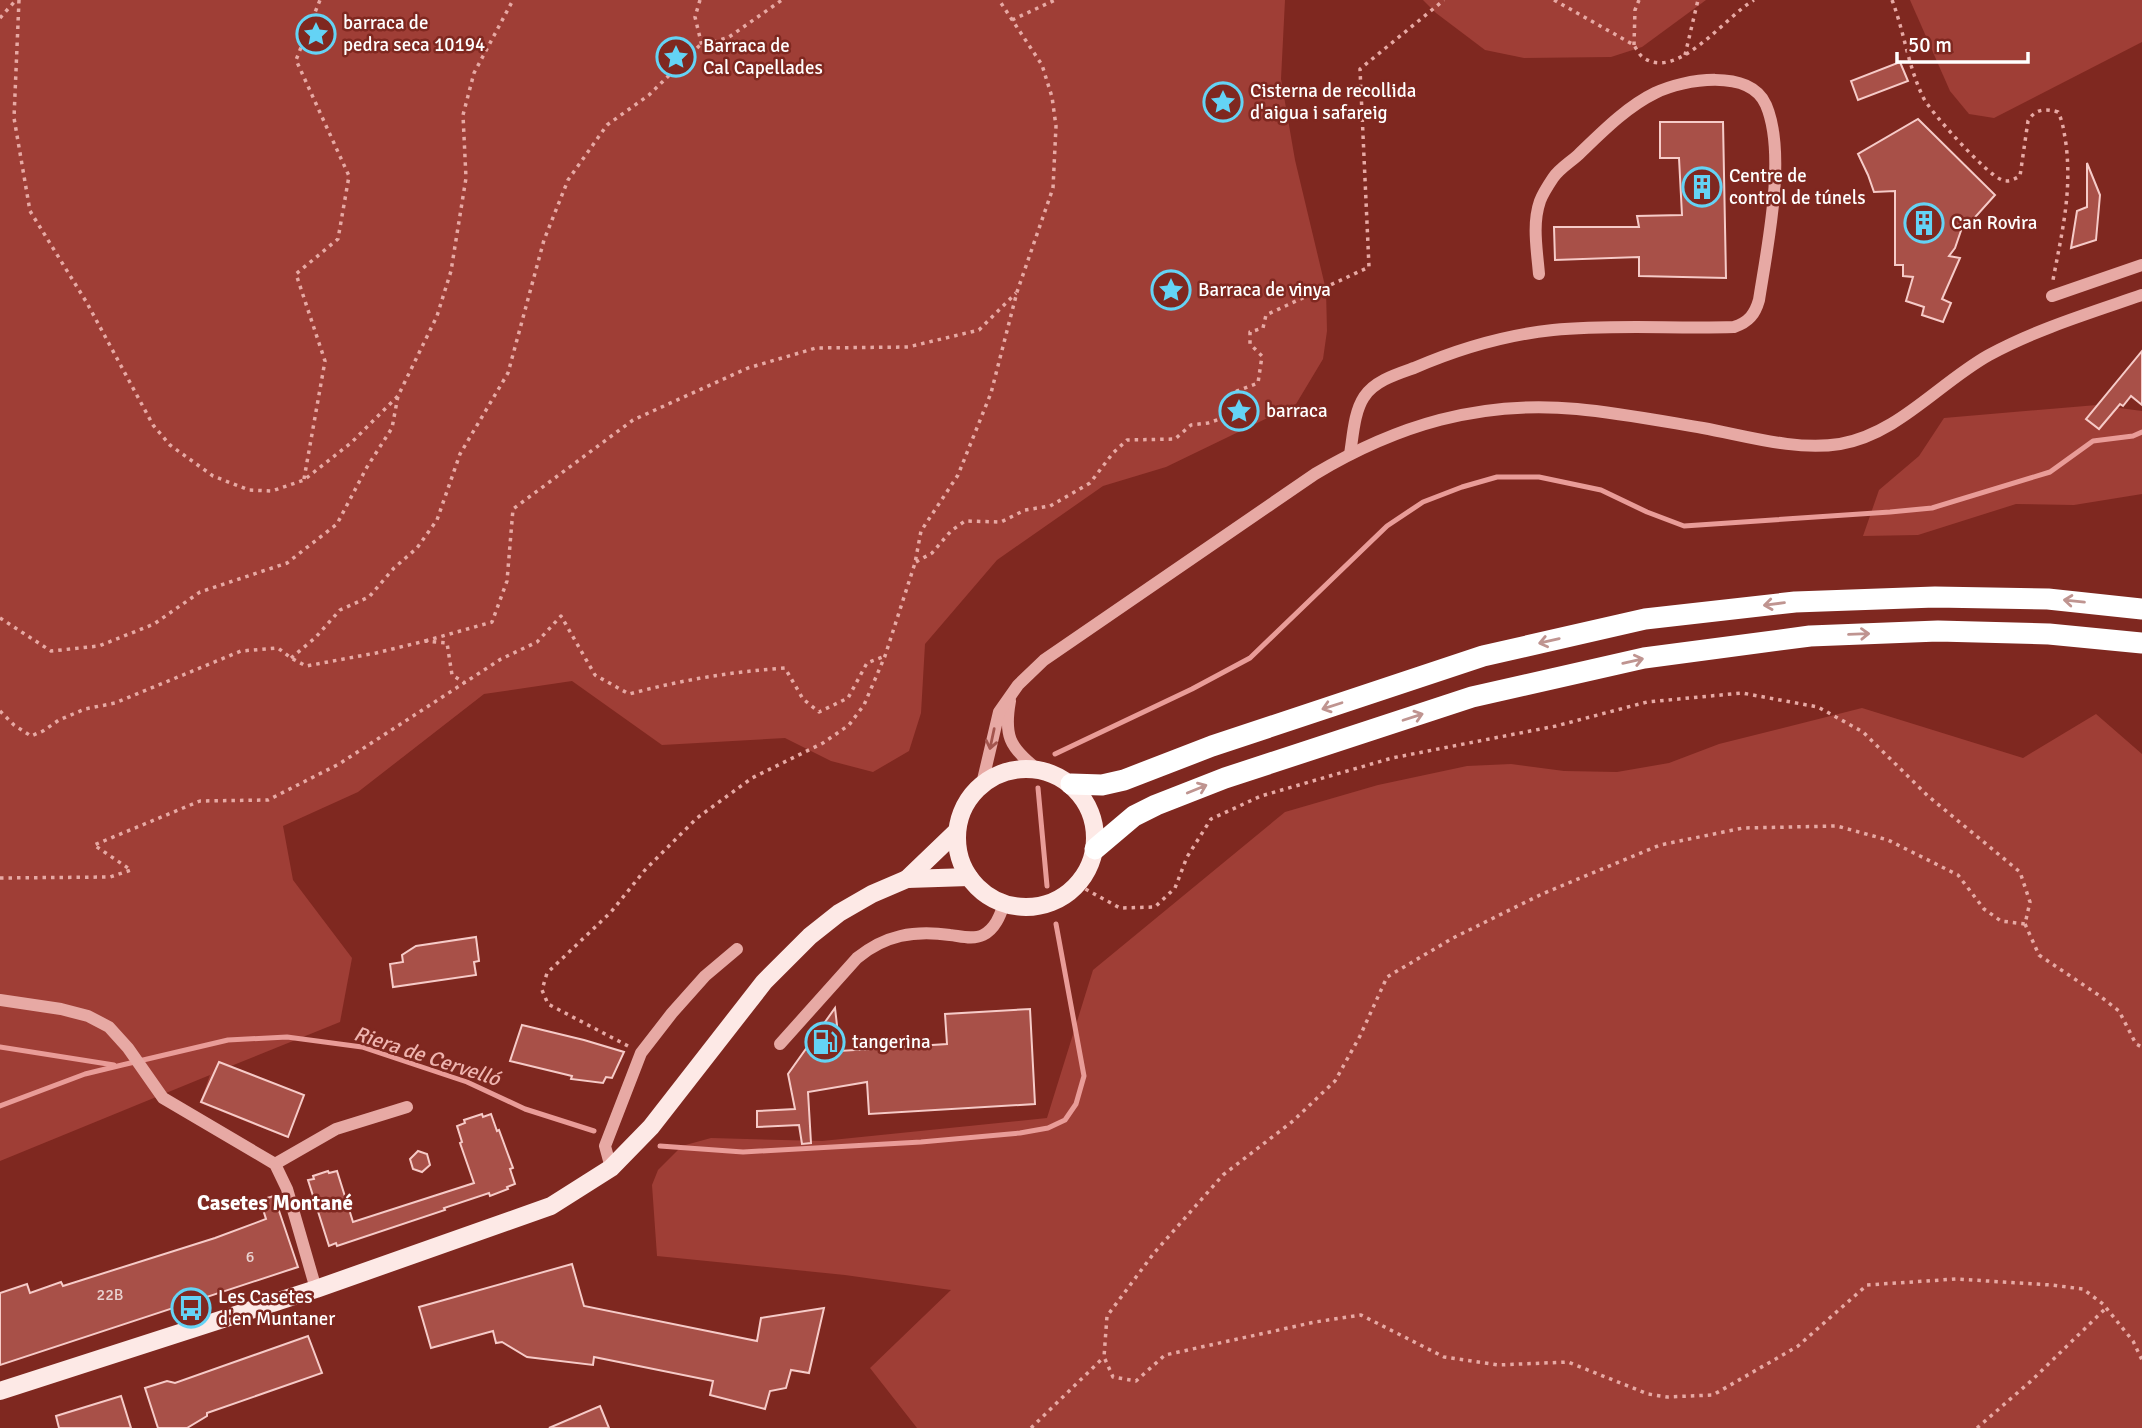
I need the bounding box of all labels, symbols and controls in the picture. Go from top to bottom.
place label: barraca de pedra seca 10194 [343,11,485,57]
place icon: barraca de pedra seca 10194 [295,13,337,55]
scale bar [1897,21,2028,65]
text: 50 m [1908,32,1952,58]
place label: Barraca de Cal Capellades [703,34,823,80]
place icon: Barraca de Cal Capellades [655,36,697,78]
place label: Cisterna de recollida d'aigua i safareig [1250,79,1416,125]
place icon: Cisterna de recollida d'aigua i safareig [1202,81,1244,123]
place label: Centre de control de túnels [1729,164,1866,210]
building icon: Centre de control de túnels [1681,166,1723,208]
building icon: Can Rovira [1903,202,1945,244]
place label: Can Rovira [1951,211,2037,235]
place icon: Barraca de vinya [1150,269,1192,311]
place label: Barraca de vinya [1198,278,1331,302]
place icon: barraca [1218,390,1260,432]
place label: barraca [1266,399,1328,423]
one-way arrow [2063,595,2086,608]
one-way arrow [1763,598,1785,611]
one-way arrow [1847,628,1870,641]
one-way arrow [1538,635,1561,648]
one-way arrow [1621,653,1644,667]
one-way arrow [1321,701,1343,713]
one-way arrow [1401,709,1423,722]
one-way arrow [985,727,999,750]
one-way arrow [1185,781,1207,794]
water label: Riera de Cervelló [351,1020,504,1092]
fuel station icon: tangerina [804,1021,846,1063]
place label: tangerina [852,1030,931,1054]
district label: Casetes Montané [197,1190,353,1216]
house number: 6 [246,1247,254,1267]
house number: 22B [97,1285,123,1305]
place label: Les Casetes d'en Muntaner [218,1285,335,1331]
bus stop icon: Les Casetes d'en Muntaner [170,1287,212,1329]

